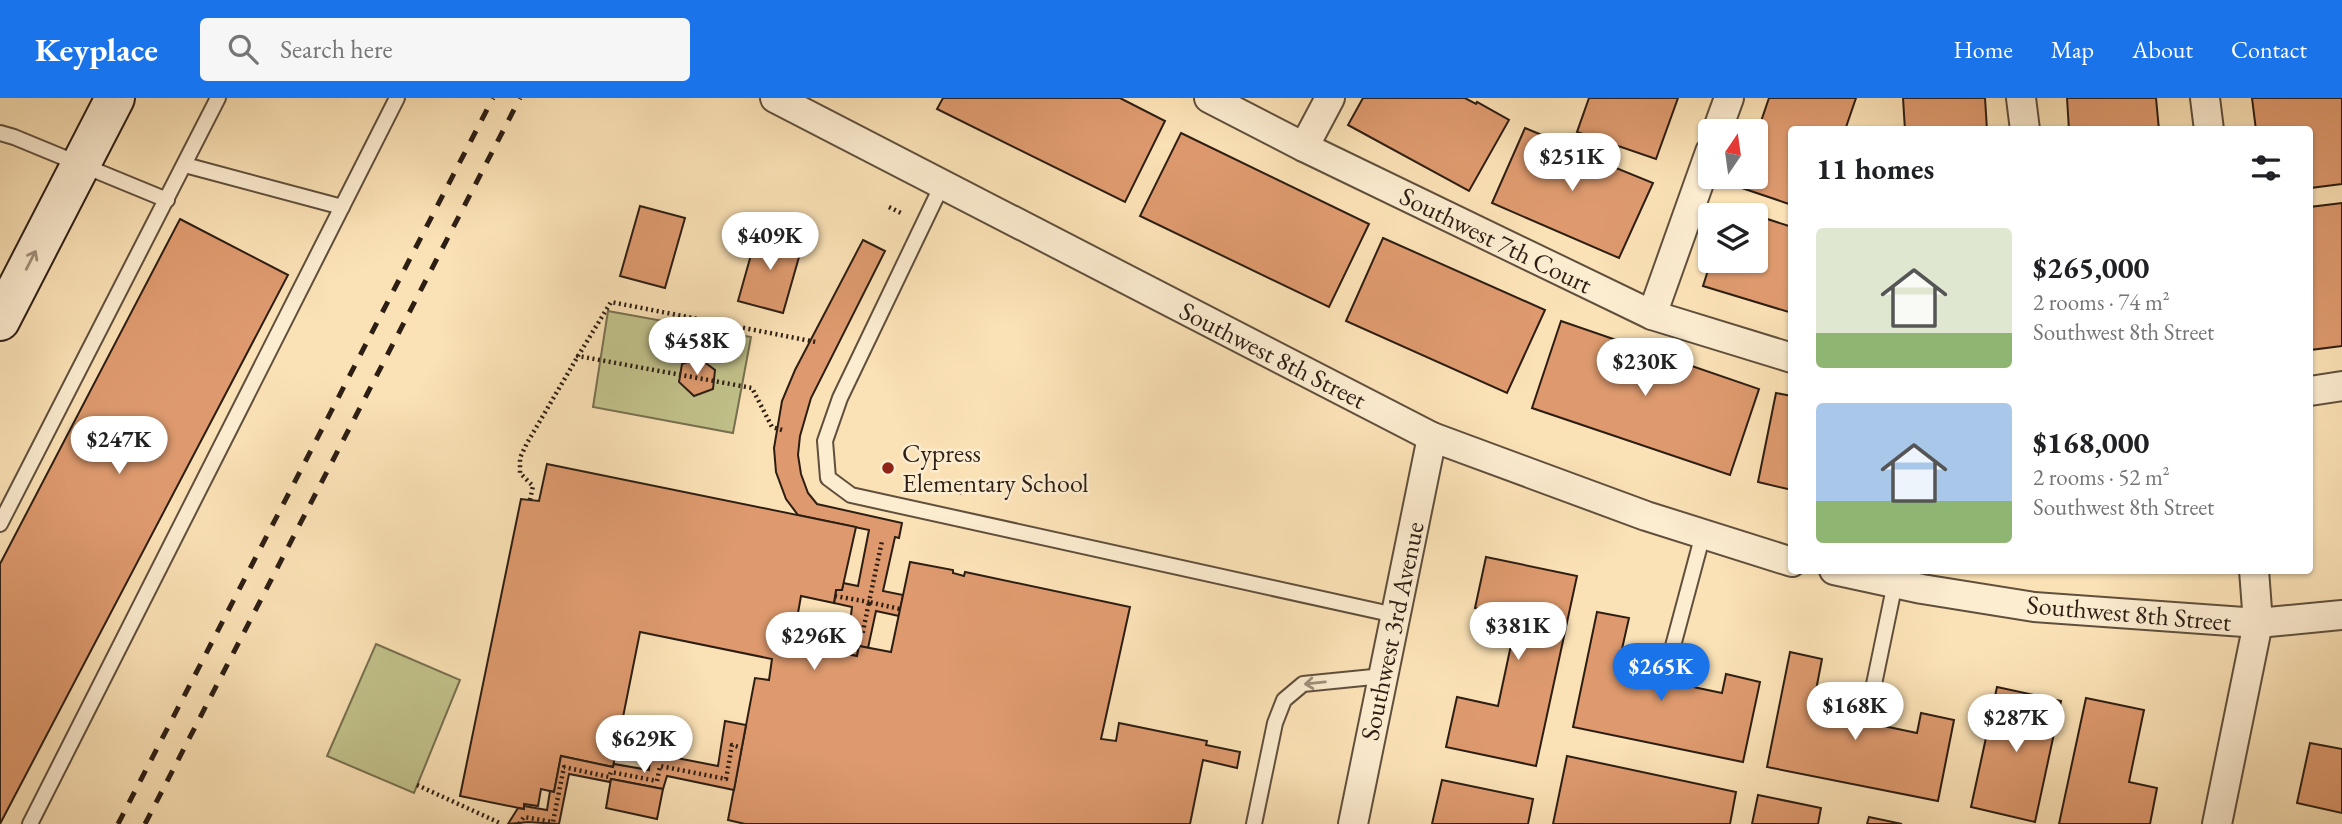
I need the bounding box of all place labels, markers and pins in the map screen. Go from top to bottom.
pin: $251K [1523,134,1621,193]
pin: $409K [721,212,819,272]
pin: $458K [648,317,746,377]
pin: $230K [1596,338,1694,398]
pin: $247K [70,416,168,476]
place label: Cypress Elementary School [902,436,1089,500]
marker: Cypress Elementary School [880,460,896,476]
pin: $381K [1469,602,1567,662]
pin: $296K [765,612,863,672]
pin: $265K [1612,644,1710,703]
pin: $168K [1806,682,1904,742]
pin: $287K [1967,694,2065,754]
pin: $629K [595,716,693,775]

